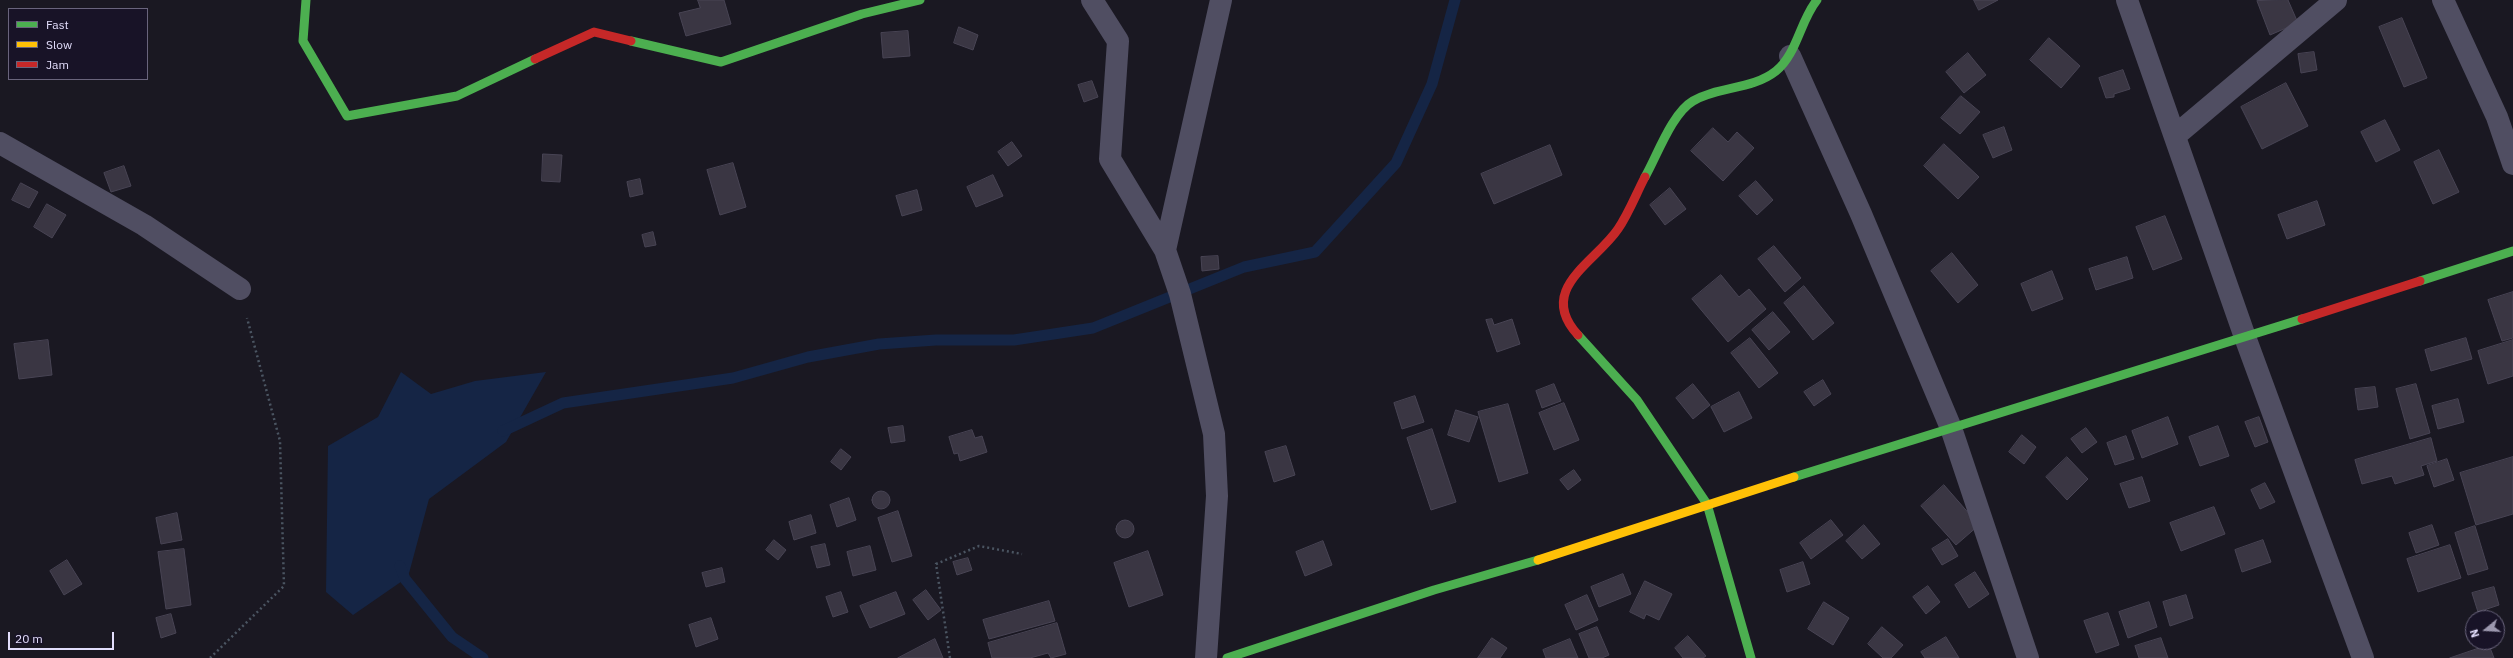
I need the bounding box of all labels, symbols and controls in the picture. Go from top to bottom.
legend [8,8,148,80]
text: Fast [46,17,69,32]
text: Slow [46,37,72,52]
text: Jam [46,57,69,72]
north arrow [2465,610,2505,650]
scale bar [10,624,116,650]
text: N [2467,627,2482,639]
text: 20 m [15,631,43,646]

